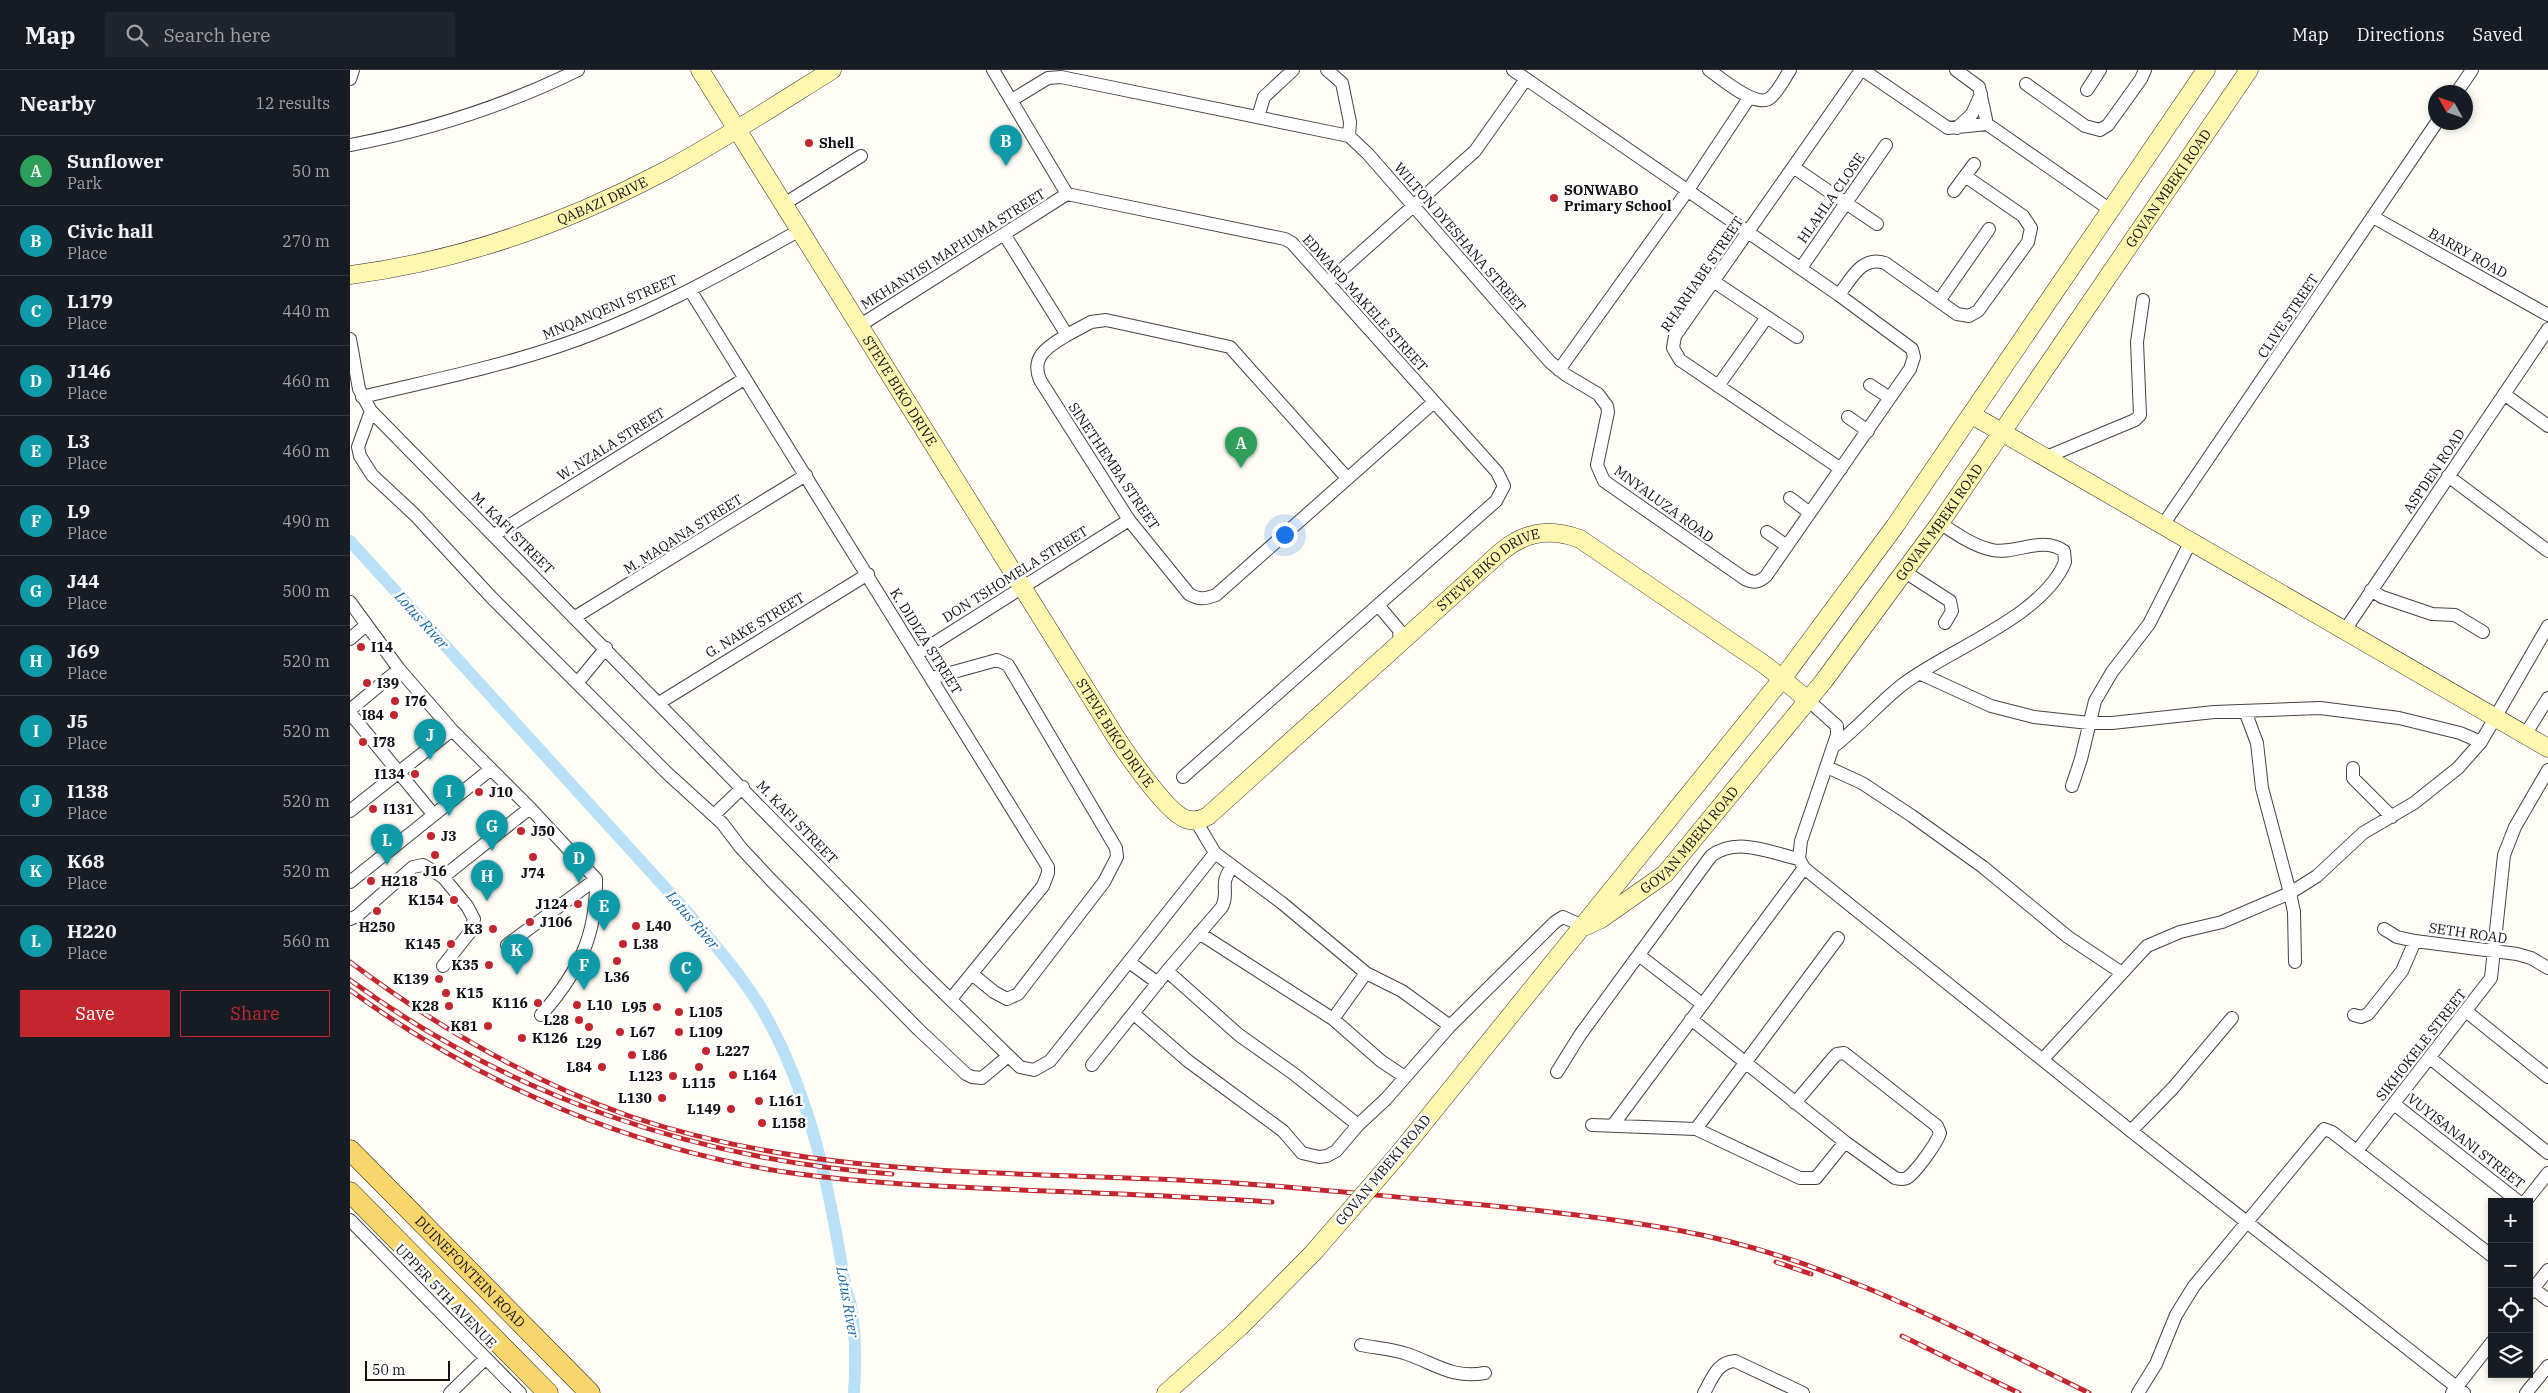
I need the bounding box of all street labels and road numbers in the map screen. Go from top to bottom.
street label: GOVAN MBEKI ROAD [2122,125,2215,251]
street label: HLAHLA CLOSE [1793,149,1869,247]
street label: WILTON DYESHANA STREET [1390,159,1530,315]
street label: QABAZI DRIVE [554,172,651,229]
street label: MKHANYISI MAPHUMA STREET [857,185,1049,313]
street label: RHARHABE STREET [1657,213,1747,335]
street label: BARRY ROAD [2425,224,2511,282]
street label: EDWARD MAKELE STREET [1299,231,1431,375]
street label: MNQANQENI STREET [540,270,680,344]
street label: CLIVE STREET [2253,271,2323,361]
street label: STEVE BIKO DRIVE [859,332,941,450]
street label: SINETHEMBA STREET [1065,399,1163,533]
street label: W. NZALA STREET [554,403,668,485]
street label: ASPDEN ROAD [2399,425,2469,517]
street label: GOVAN MBEKI ROAD [1891,460,1987,584]
street label: MNYALUZA ROAD [1611,462,1718,546]
street label: M. KAFI STREET [468,488,558,578]
street label: M. MAQANA STREET [620,490,746,578]
street label: DON TSHOMELA STREET [939,522,1091,626]
street label: STEVE BIKO DRIVE [1433,524,1541,615]
street label: K. DIDIZA STREET [886,584,966,698]
street label: G. NAKE STREET [702,588,808,662]
street label: STEVE BIKO DRIVE [1072,675,1158,791]
street label: M. KAFI STREET [753,776,841,868]
street label: GOVAN MBEKI ROAD [1636,782,1743,898]
street label: SETH ROAD [2428,919,2508,947]
street label: SIKHOKELE STREET [2372,985,2470,1105]
street label: VUYISANANI STREET [2404,1090,2528,1192]
street label: GOVAN MBEKI ROAD [1331,1111,1435,1229]
street label: DUINEFONTEIN ROAD [411,1212,529,1331]
street label: UPPER 5TH AVENUE [391,1240,501,1352]

